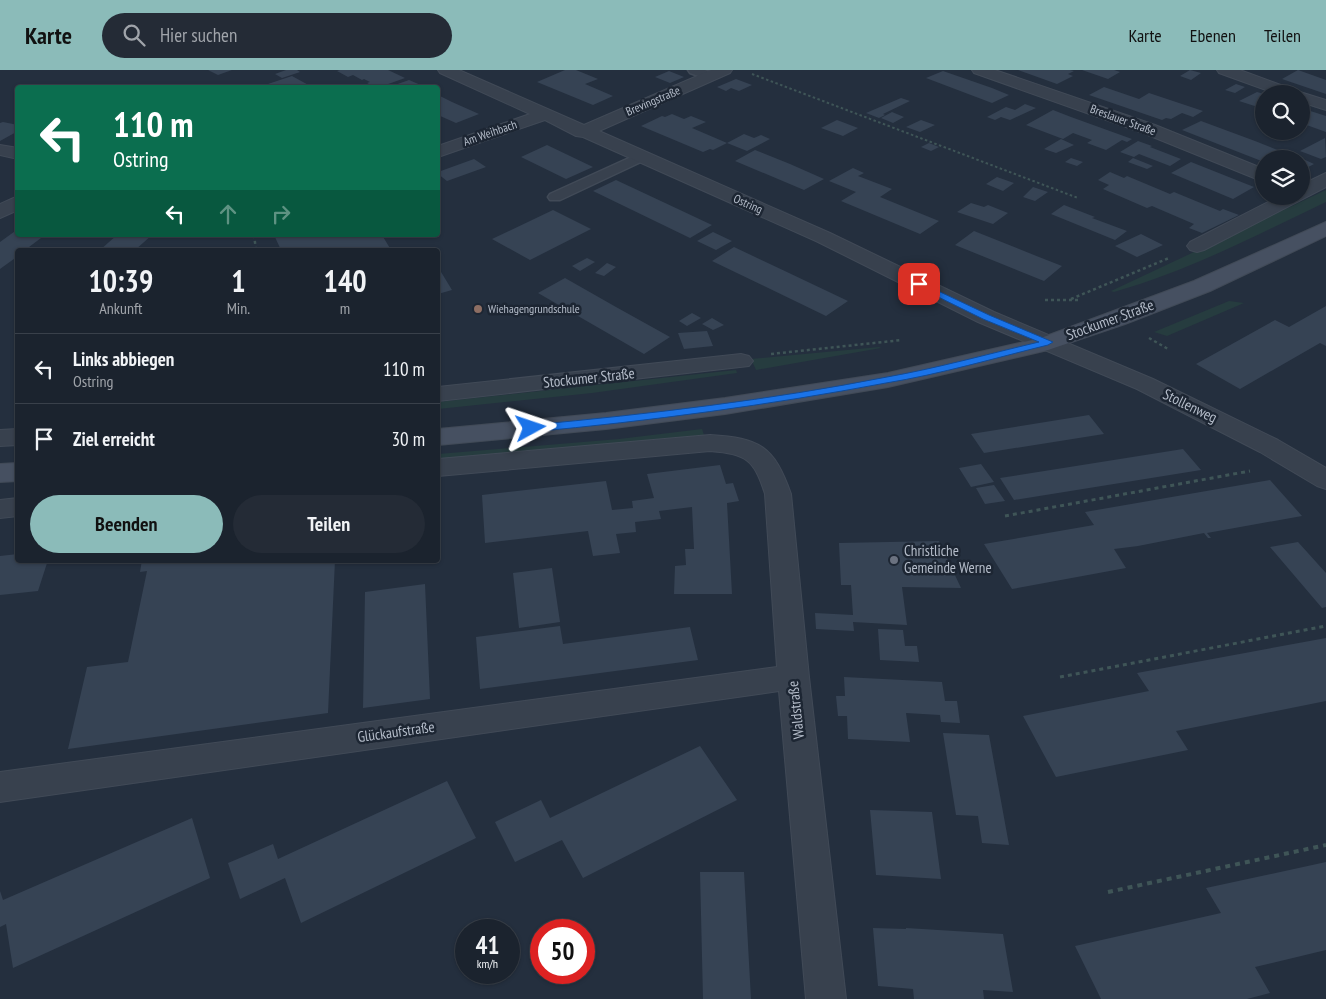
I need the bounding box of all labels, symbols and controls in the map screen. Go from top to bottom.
search box [102,13,452,58]
text: Karte [25,20,72,51]
icon: search [120,21,148,49]
text: Hier suchen [160,23,237,47]
text: Karte [1128,24,1162,47]
text: Ebenen [1190,24,1236,47]
text: Teilen [1264,24,1301,47]
street label: Brevingstraße [623,82,682,119]
map controls [1255,85,1310,205]
button: search [1255,85,1310,140]
text: 110 m [113,101,194,147]
street label: Breslauer Straße [1088,101,1158,138]
icon: left [30,105,95,170]
street label: Am Weihbach [461,116,519,149]
text: Ostring [113,145,169,173]
button: layers [1255,150,1310,205]
street label: Ostring [731,191,765,217]
icon: left [161,200,189,228]
icon: ahead [214,200,242,228]
icon: right [267,200,295,228]
text: 10:39 [88,261,153,300]
text: 1 [231,261,246,300]
text: 140 [324,261,367,300]
pin [898,263,940,305]
icon: arrive [905,270,933,298]
street label: Stockumer Straße [1063,295,1156,344]
text: Ankunft [99,298,142,318]
text: Min. [227,298,250,318]
text: m [340,298,350,318]
place label: Wiehagengrundschule [488,301,580,316]
marker: Wiehagengrundschule [472,303,484,315]
text: Links abbiegen [73,347,174,371]
icon: left [30,355,58,383]
text: 110 m [383,357,425,381]
street label: Stockumer Straße [542,363,636,392]
text: Ostring [73,371,113,391]
street label: Stollenweg [1160,384,1220,427]
position arrow [504,401,556,453]
icon: arrive [30,425,58,453]
text: Ziel erreicht [73,427,155,451]
text: 30 m [392,427,425,451]
button: Beenden [30,495,223,553]
button: Teilen [233,495,425,553]
place label: Christliche Gemeinde Werne [904,541,992,577]
marker: Christliche Gemeinde Werne [888,554,900,566]
street label: Waldstraße [783,680,808,740]
street label: Glückaufstraße [356,717,436,746]
speed limit sign: 50 [530,919,595,984]
text: 41 [476,929,499,961]
text: km/h [477,956,498,971]

